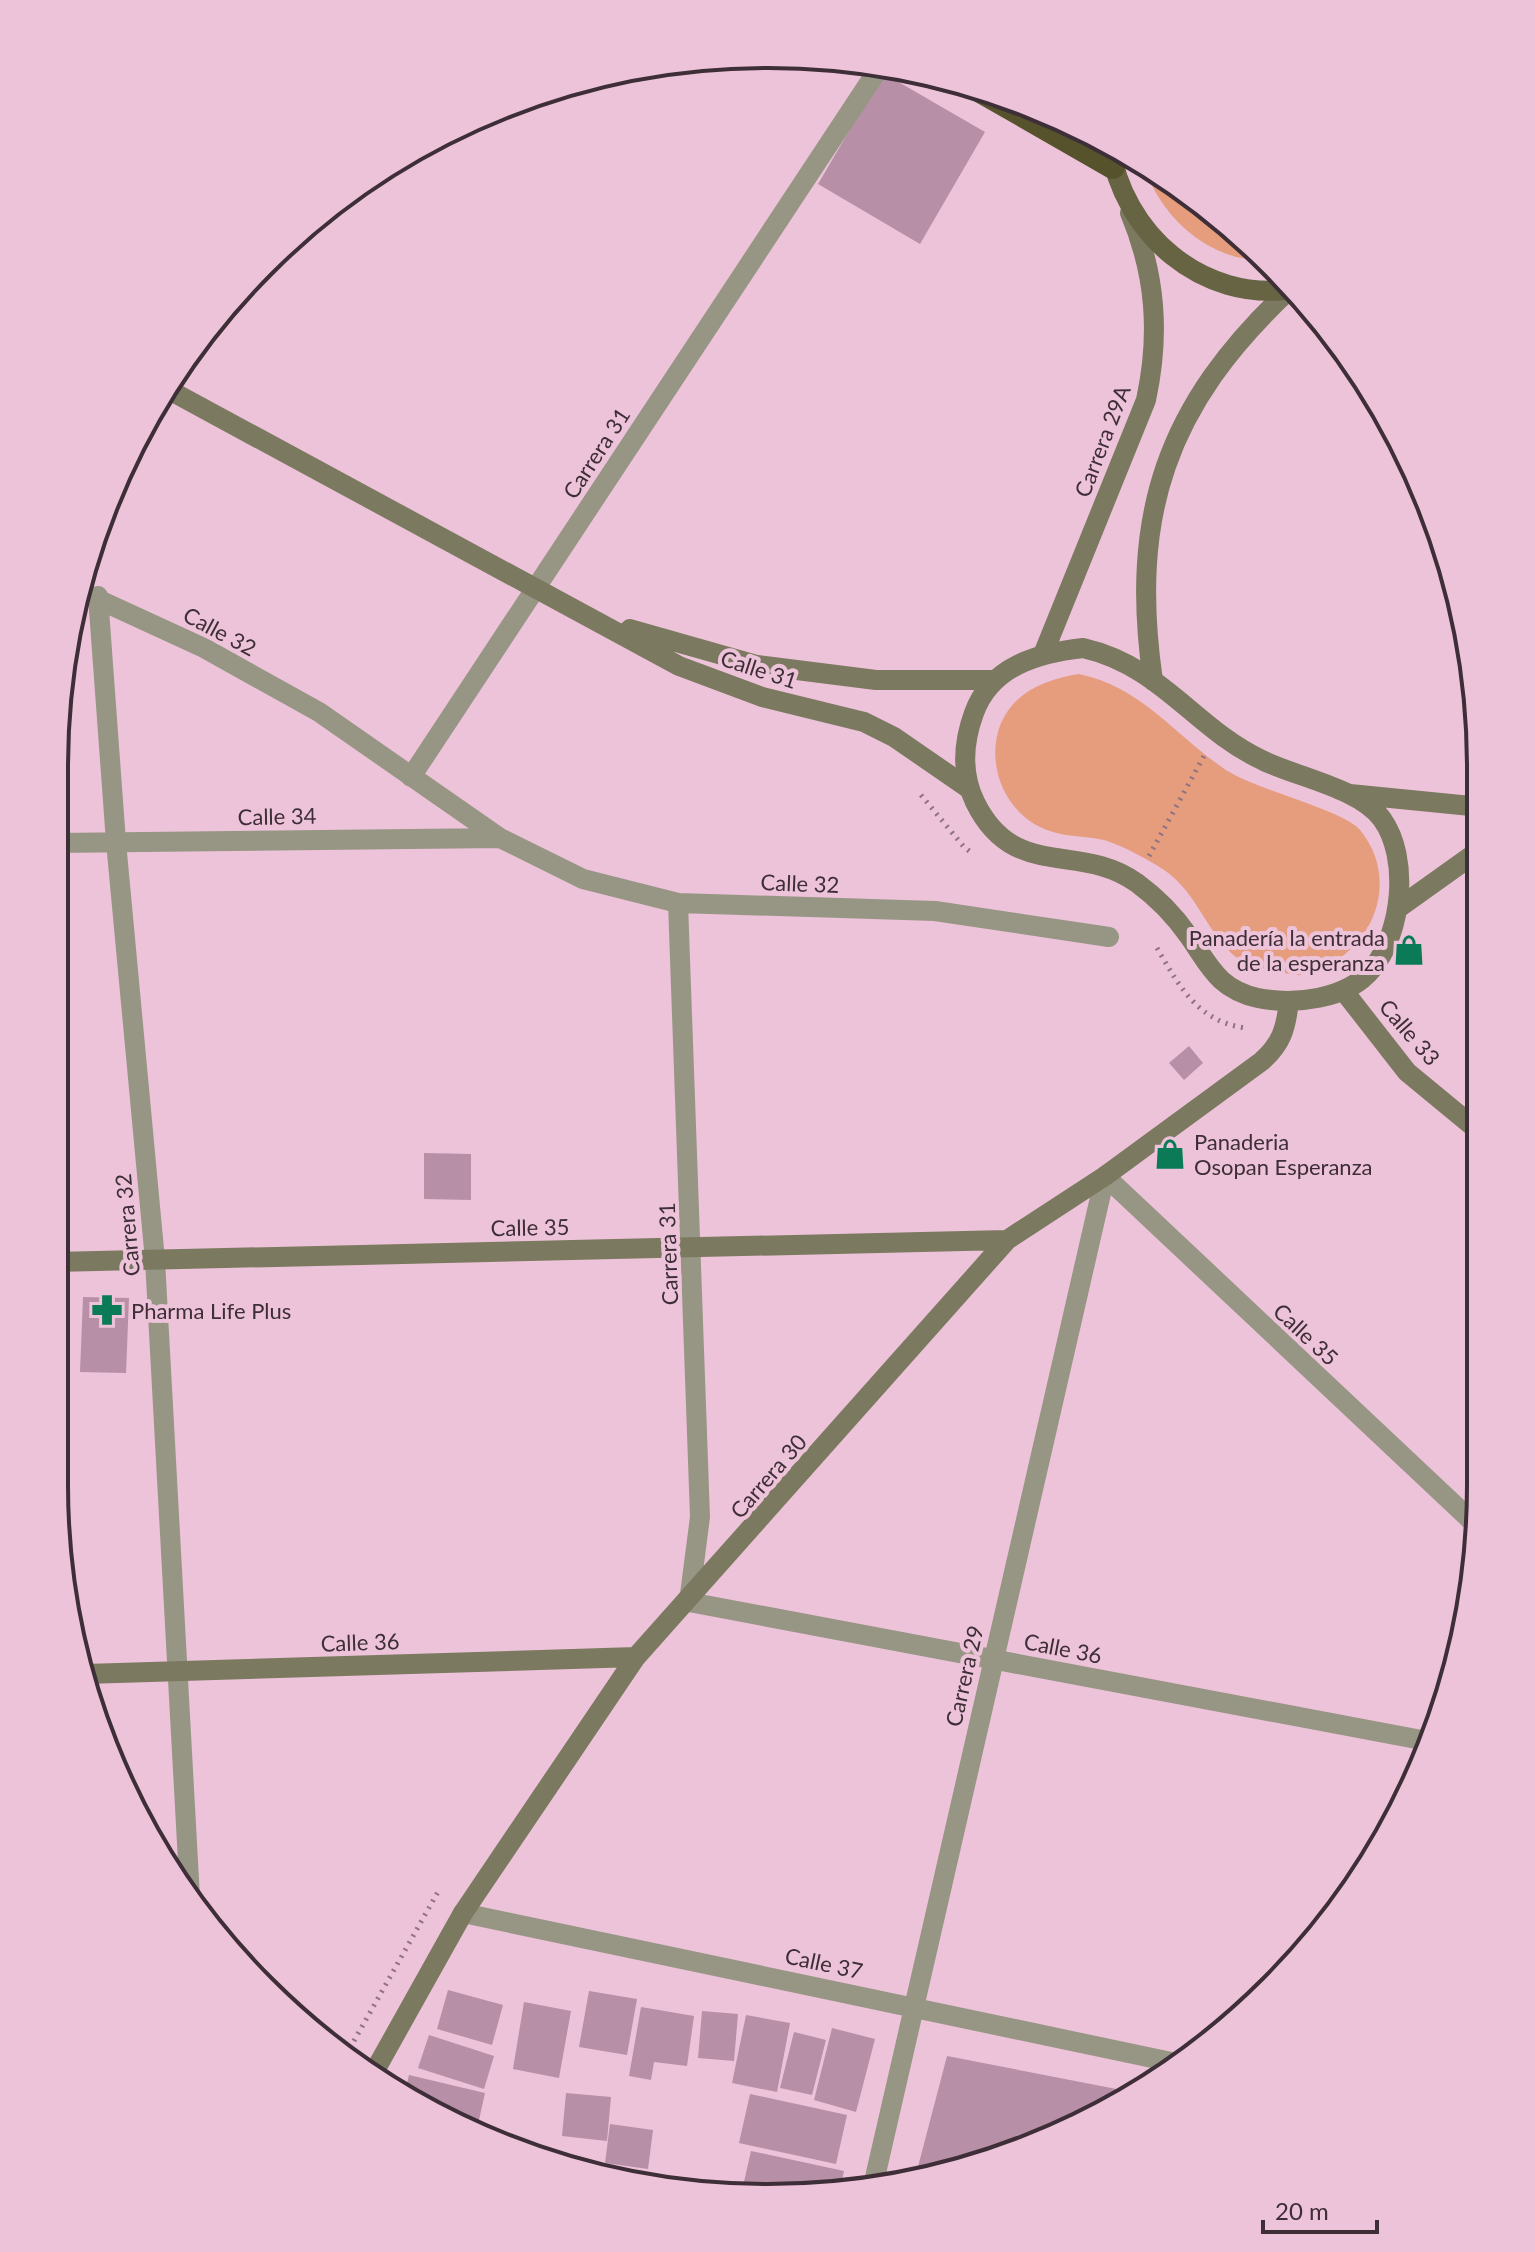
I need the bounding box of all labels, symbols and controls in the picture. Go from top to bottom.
street label: Carrera 29A [1068,381,1136,501]
street label: Carrera 31 [557,403,635,503]
street label: Calle 32 [179,601,261,661]
street label: Calle 31 [717,644,801,694]
street label: Calle 34 [237,802,317,830]
street label: Calle 32 [760,868,840,898]
place label: Panadería la entrada de la esperanza [1189,924,1385,976]
shop icon: Panadería la entrada de la esperanza [1392,933,1426,967]
street label: Calle 33 [1374,993,1446,1071]
place label: Panaderia Osopan Esperanza [1194,1128,1373,1180]
shop icon: Panaderia Osopan Esperanza [1153,1137,1187,1171]
street label: Carrera 32 [109,1173,145,1277]
street label: Carrera 31 [653,1202,683,1306]
street label: Calle 35 [490,1213,570,1241]
pharmacy icon: Pharma Life Plus [90,1293,124,1327]
place label: Pharma Life Plus [131,1297,291,1324]
street label: Calle 35 [1268,1297,1344,1371]
street label: Carrera 30 [724,1428,812,1524]
street label: Carrera 29 [939,1623,989,1729]
street label: Calle 36 [320,1627,400,1657]
street label: Calle 36 [1022,1627,1104,1669]
street label: Calle 37 [783,1942,865,1984]
scale bar [1263,2184,1377,2234]
text: 20 m [1275,2196,1329,2225]

